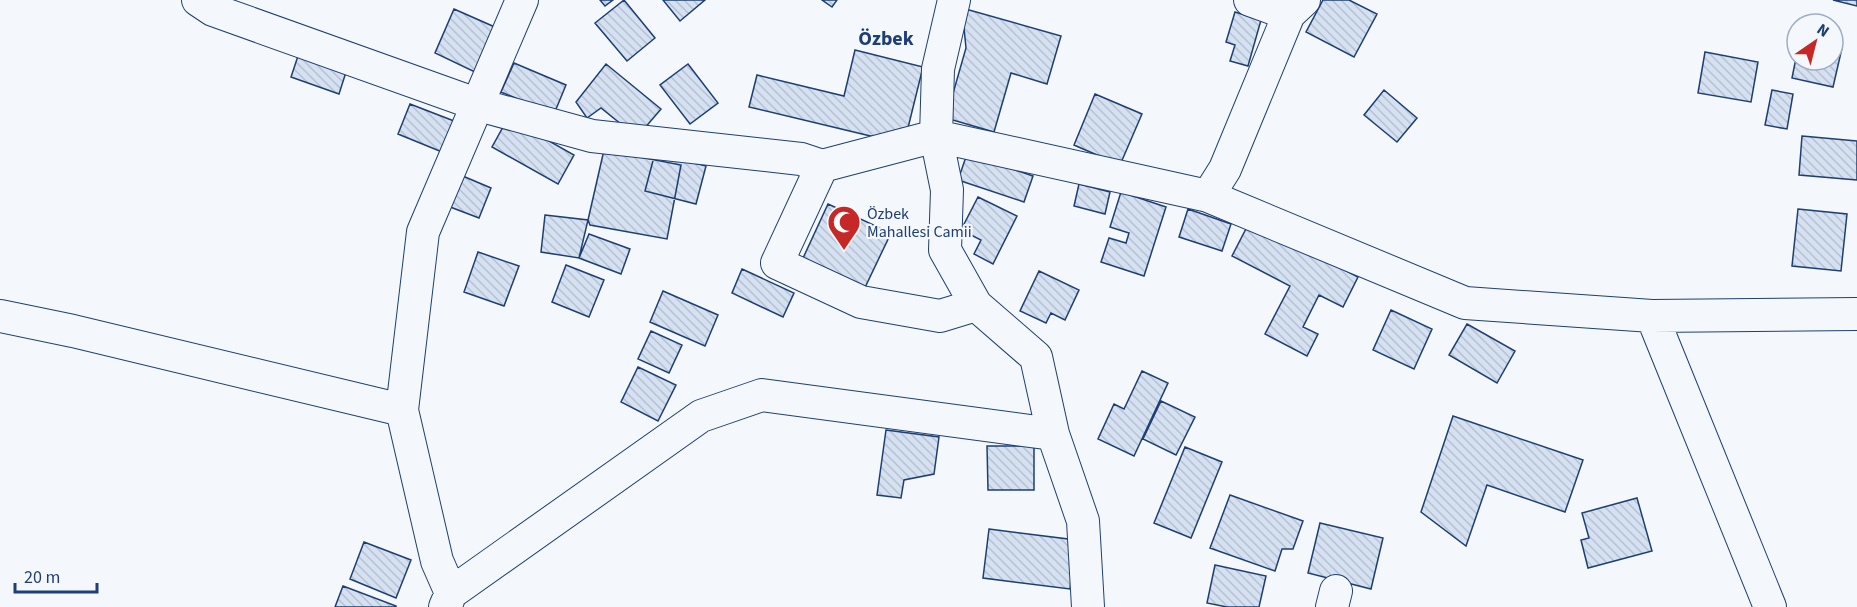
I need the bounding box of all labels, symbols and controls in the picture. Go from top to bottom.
north arrow [1785,12,1845,72]
text: N [1812,18,1834,43]
district label: Özbek [858,25,914,53]
place label: Özbek Mahallesi Camii [867,203,972,243]
mosque icon: Özbek Mahallesi Camii [826,204,862,251]
scale bar [15,556,98,594]
text: 20 m [24,565,60,590]

